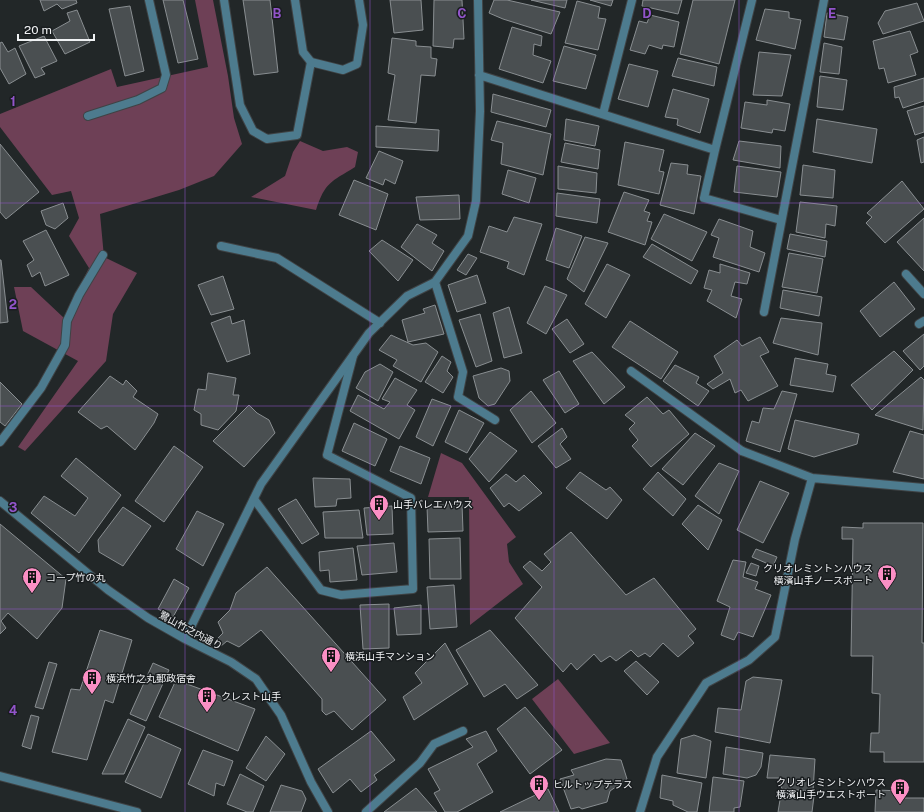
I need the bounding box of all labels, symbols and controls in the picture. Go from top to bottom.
text: B [273,6,282,21]
text: C [457,6,467,21]
text: D [642,6,652,21]
text: E [828,6,836,21]
scale bar [18,16,94,42]
text: 20 m [24,23,52,37]
text: 1 [10,94,16,109]
text: 2 [9,297,17,312]
building icon: 山手バレエハウス [368,493,390,521]
place label: 山手バレエハウス [393,498,473,510]
text: 3 [9,500,18,515]
place label: クリオレミントンハウス 横濱山手ノースポート [763,562,873,586]
building icon: クリオレミントンハウス 横濱山手ノースポート [876,563,898,591]
building icon: コープ竹の丸 [21,566,43,594]
place label: コープ竹の丸 [46,571,105,583]
street label: 鷺山竹之内通り [157,608,225,652]
building icon: 横浜山手マンション [320,645,342,673]
place label: 横浜山手マンション [345,650,435,662]
building icon: 横浜竹之丸郵政宿舎 [81,667,103,695]
place label: 横浜竹之丸郵政宿舎 [106,672,196,684]
building icon: クレスト山手 [196,685,218,713]
place label: クレスト山手 [221,690,281,702]
text: 4 [9,703,18,718]
building icon: ヒルトップテラス [528,773,550,801]
place label: クリオレミントンハウス 横濱山手ウエストポート [776,776,886,800]
building icon: クリオレミントンハウス 横濱山手ウエストポート [889,777,911,805]
place label: ヒルトップテラス [553,778,633,790]

